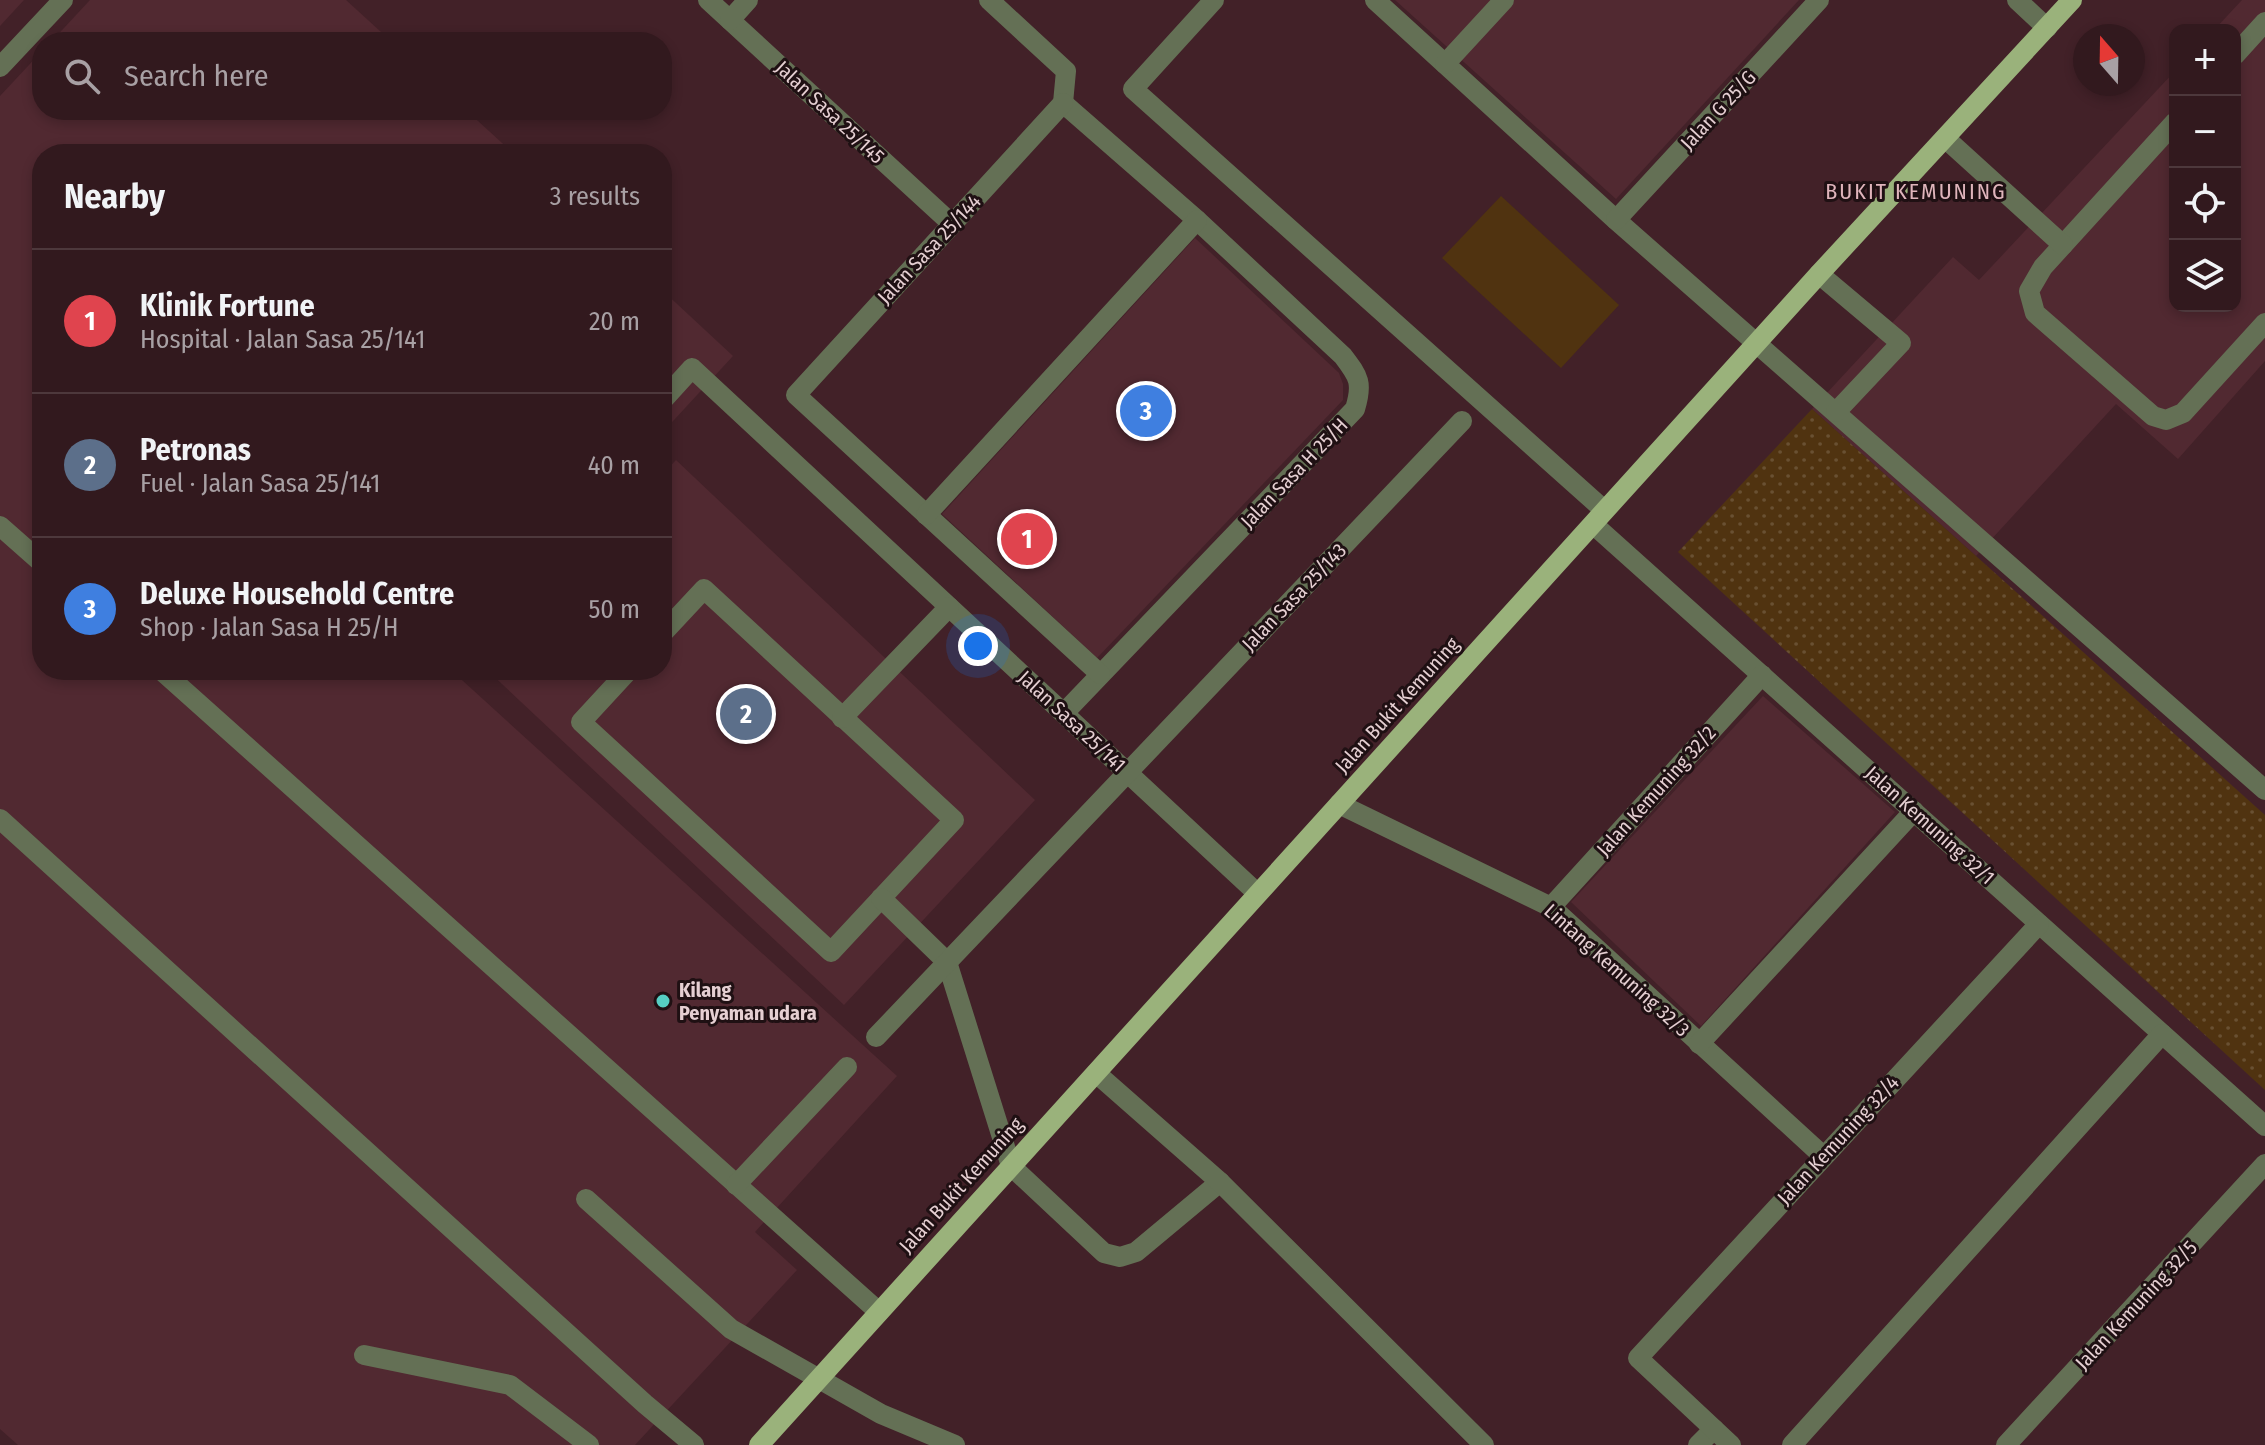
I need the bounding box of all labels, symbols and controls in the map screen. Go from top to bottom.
north arrow [2073,24,2145,96]
map controls [2169,24,2241,312]
button: + [2169,24,2241,96]
search box [32,32,672,120]
icon: search [60,54,104,98]
street label: Jalan Sasa 25/145 [771,55,889,169]
text: Search here [124,58,269,94]
street label: Jalan G 25/G [1675,65,1761,155]
button: − [2169,96,2241,168]
button: locate [2169,168,2241,240]
text: Nearby [64,176,165,217]
district label: BUKIT KEMUNING [1825,178,2007,205]
text: 3 results [550,181,640,212]
street label: Jalan Sasa 25/144 [872,189,986,309]
button: layers [2169,240,2241,312]
text: Klinik Fortune [140,288,315,324]
text: 1 [85,306,96,337]
text: 20 m [589,306,640,337]
text: Hospital · Jalan Sasa 25/141 [140,324,425,355]
pin: 3 [1120,381,1172,441]
street label: Jalan Sasa H 25/H [1235,413,1353,533]
text: Petronas [140,432,251,468]
text: 2 [84,450,96,481]
text: 40 m [588,450,640,481]
text: Fuel · Jalan Sasa 25/141 [140,468,381,499]
pin: 1 [1001,509,1053,569]
street label: Jalan Sasa 25/143 [1237,538,1351,656]
text: Deluxe Household Centre [140,576,454,612]
text: 3 [84,594,96,625]
text: 50 m [588,594,640,625]
text: Shop · Jalan Sasa H 25/H [140,612,399,643]
your location [958,626,998,666]
street label: Jalan Bukit Kemuning [1330,632,1464,778]
street label: Jalan Sasa 25/141 [1013,665,1131,777]
pin: 2 [720,684,772,744]
street label: Jalan Kemuning 32/2 [1591,721,1721,861]
street label: Jalan Kemuning 32/1 [1861,761,1999,889]
street label: Lintang Kemuning 32/3 [1539,899,1695,1041]
place label: Kilang Penyaman udara [679,978,817,1025]
marker: Kilang Penyaman udara [654,992,672,1010]
street label: Jalan Kemuning 32/4 [1772,1070,1904,1209]
street label: Jalan Bukit Kemuning [894,1112,1028,1258]
street label: Jalan Kemuning 32/5 [2070,1236,2202,1374]

